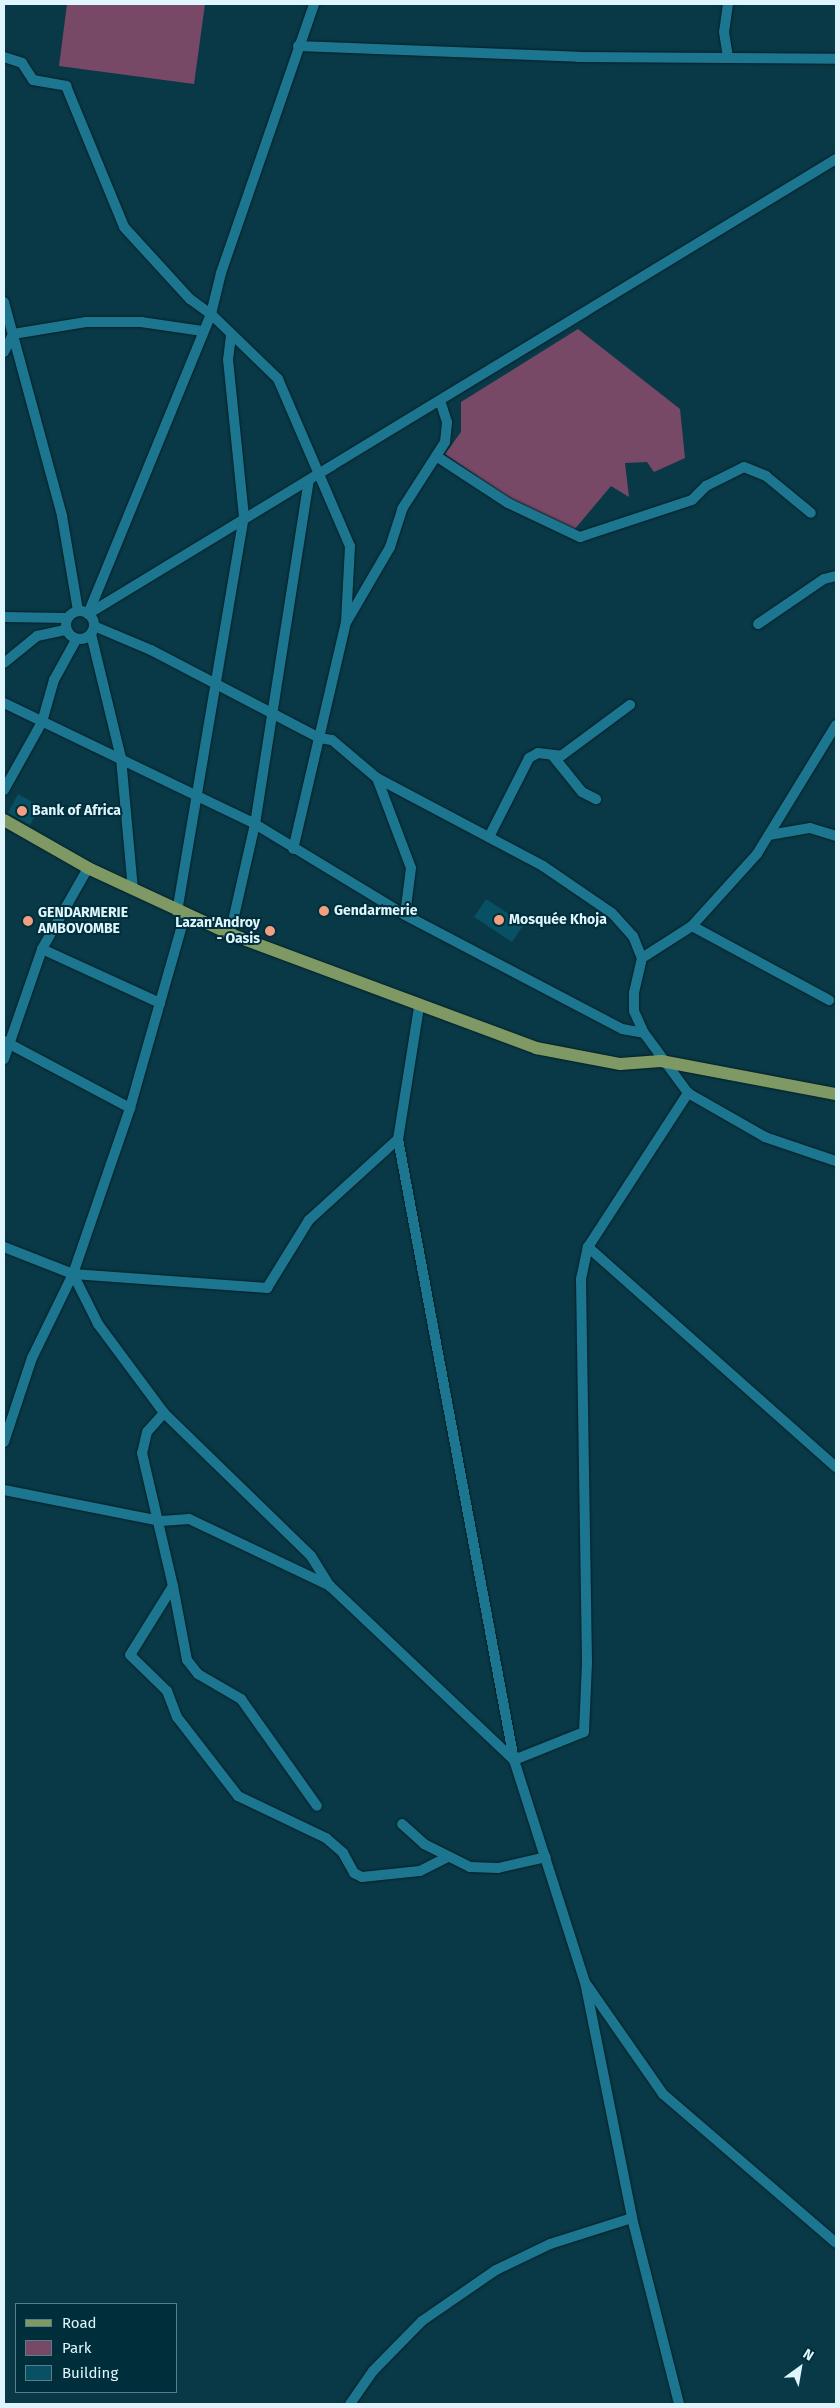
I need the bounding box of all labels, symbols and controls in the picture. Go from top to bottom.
place label: Bank of Africa [32,803,121,819]
marker: Bank of Africa [16,805,28,817]
place label: Gendarmerie [334,903,417,919]
place label: GENDARMERIE AMBOVOMBE [38,905,128,938]
marker: Gendarmerie [318,905,330,917]
place label: Mosquée Khoja [509,912,607,928]
marker: Mosquée Khoja [493,914,505,926]
marker: GENDARMERIE AMBOVOMBE [22,915,34,927]
place label: Lazan'Androy - Oasis [175,915,260,948]
marker: Lazan'Androy - Oasis [264,925,276,937]
legend [15,2303,178,2393]
text: Road [62,2314,97,2332]
text: Park [62,2339,92,2357]
north arrow [775,2343,825,2393]
text: N [800,2345,817,2365]
text: Building [62,2364,118,2382]

